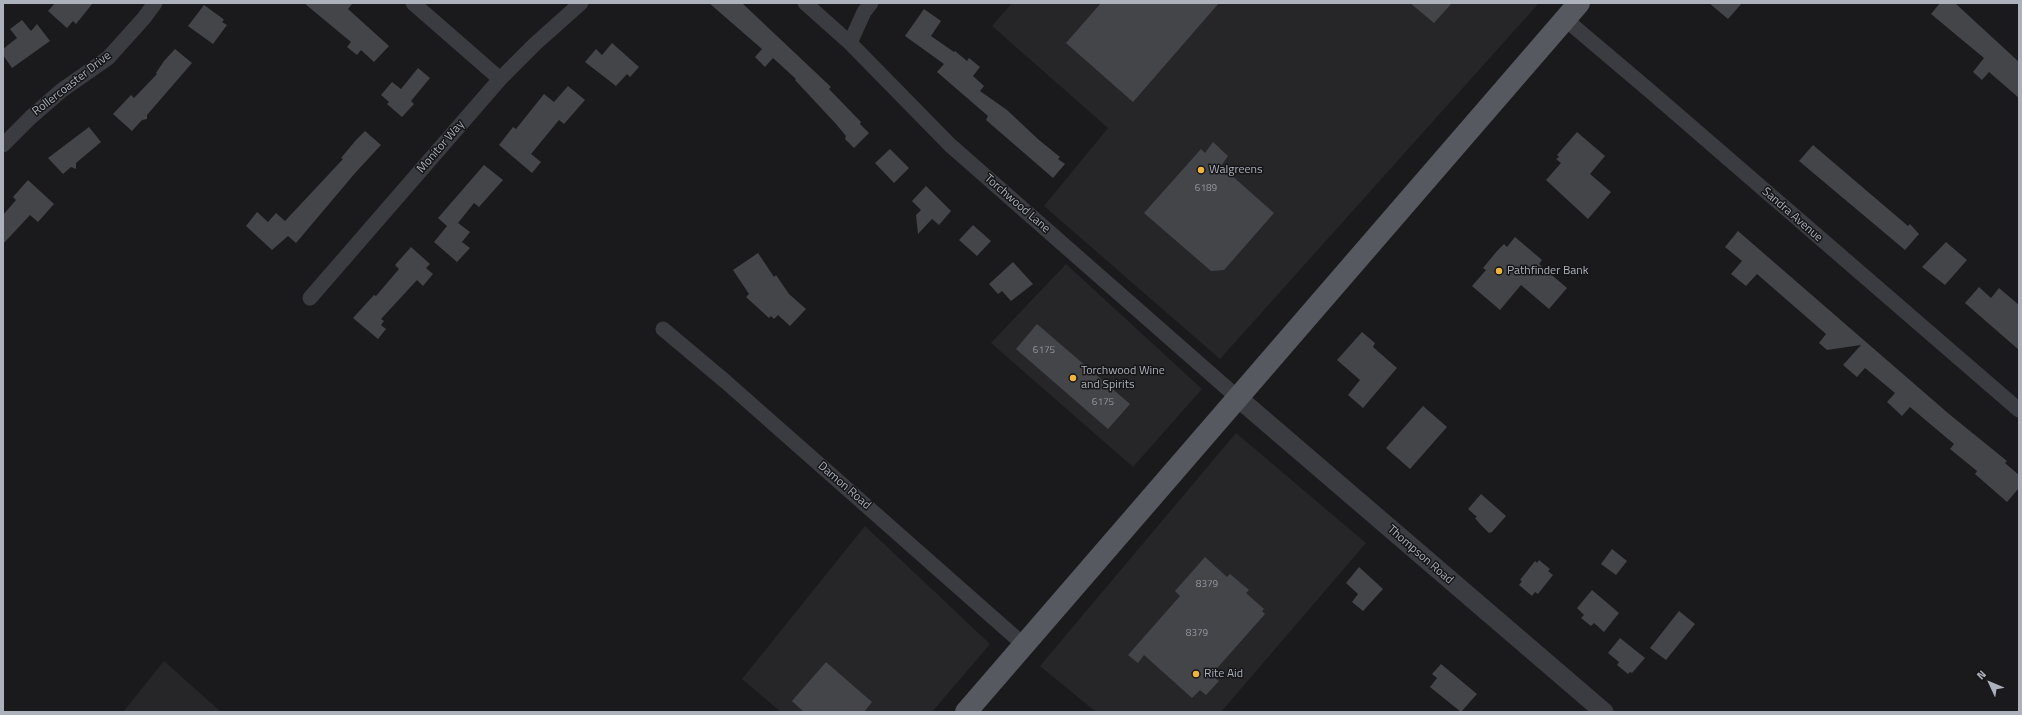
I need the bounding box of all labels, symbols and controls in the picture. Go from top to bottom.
street label: Rollercoaster Drive [30,49,114,119]
street label: Monitor Way [414,118,468,176]
place label: Walgreens [1209,163,1263,177]
marker: Walgreens [1196,165,1206,175]
street label: Torchwood Lane [981,172,1053,236]
house number: 6189 [1195,183,1217,195]
street label: Sandra Avenue [1759,185,1825,245]
place label: Pathfinder Bank [1507,264,1589,278]
marker: Pathfinder Bank [1494,266,1504,276]
house number: 6175 [1033,345,1055,357]
place label: Torchwood Wine and Spirits [1081,364,1165,392]
marker: Torchwood Wine and Spirits [1068,373,1078,383]
house number: 6175 [1092,397,1114,409]
street label: Damon Road [815,459,873,513]
street label: Thompson Road [1384,523,1456,587]
house number: 8379 [1196,579,1218,591]
house number: 8379 [1186,628,1208,640]
north arrow [1970,663,2010,703]
text: N [1973,666,1990,683]
place label: Rite Aid [1204,667,1243,681]
marker: Rite Aid [1191,669,1201,679]

